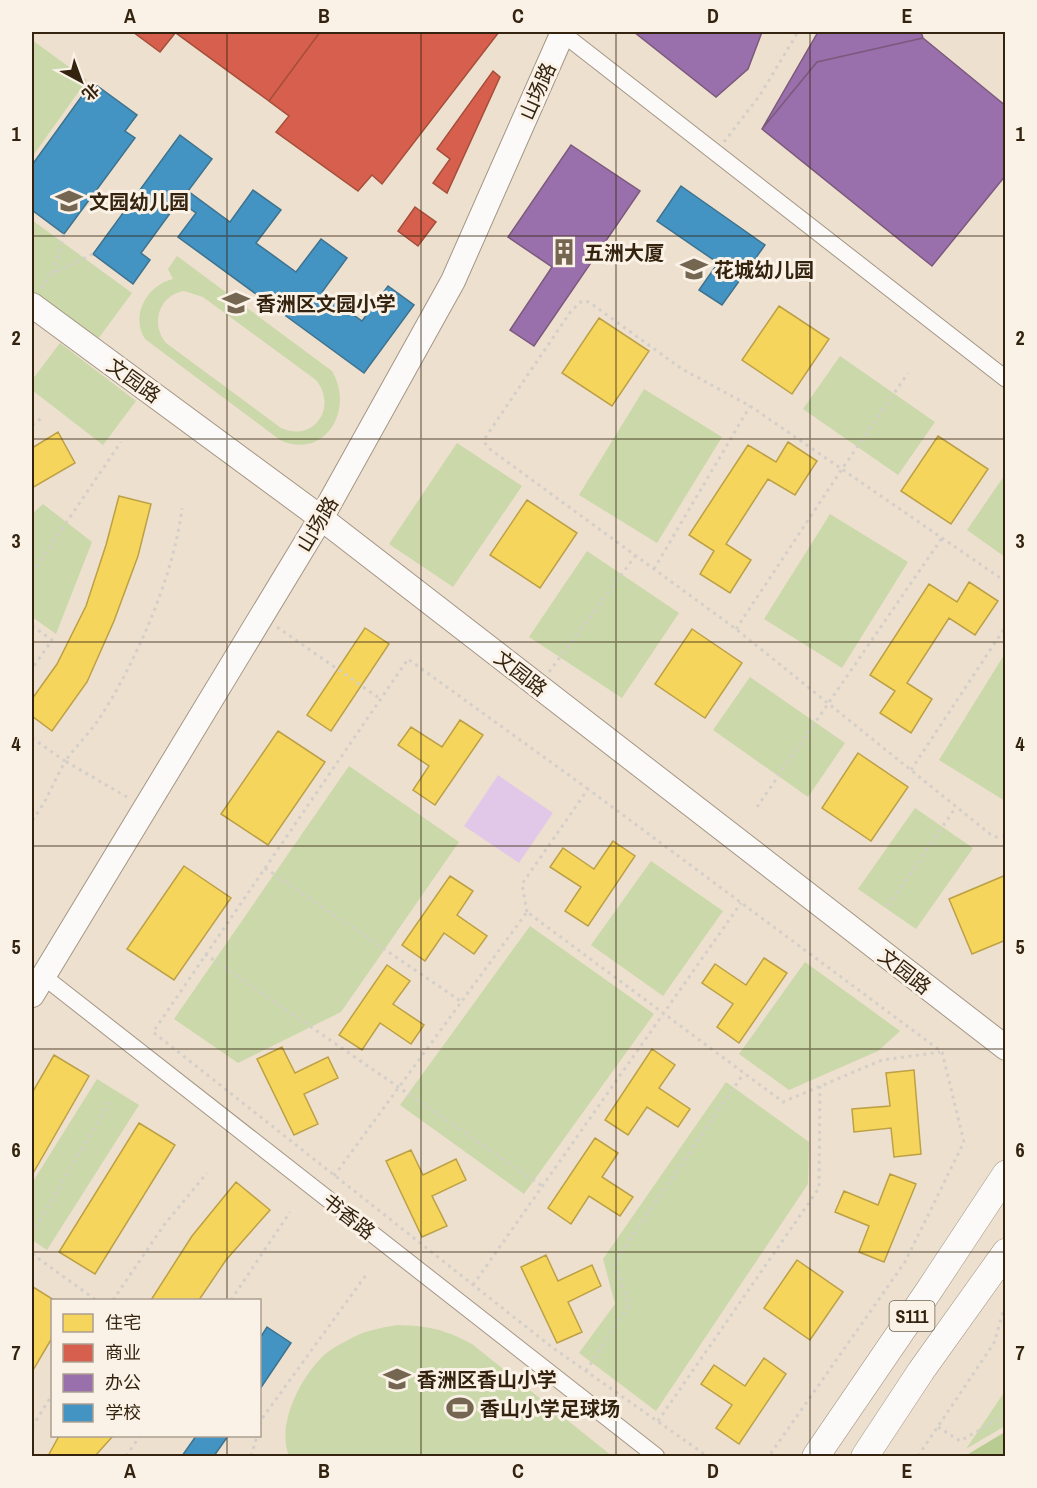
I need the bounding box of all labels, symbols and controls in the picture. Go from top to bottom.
text: A [124,2,136,29]
text: B [318,2,330,29]
text: C [512,2,524,29]
text: D [707,2,719,29]
text: E [902,2,913,29]
north arrow [51,51,111,111]
street label: 山场路 [512,58,562,124]
text: 北 [78,79,104,106]
text: 1 [11,120,21,147]
text: 1 [1015,120,1025,147]
school or university icon: 文园幼儿园 [54,186,84,216]
place label: 文园幼儿园 [89,188,189,215]
building icon: 五洲大厦 [549,237,579,267]
place label: 五洲大厦 [584,239,664,266]
school or university icon: 花城幼儿园 [679,254,709,284]
place label: 花城幼儿园 [714,256,814,283]
school or university icon: 香洲区文园小学 [221,288,251,318]
place label: 香洲区文园小学 [256,290,396,317]
text: 2 [11,324,21,351]
text: 2 [1015,324,1025,351]
street label: 文园路 [102,351,166,409]
street label: 山场路 [290,491,344,557]
text: 3 [11,527,21,554]
text: 3 [1015,527,1025,554]
street label: 文园路 [489,644,553,702]
text: 4 [11,730,21,757]
text: 4 [1015,730,1025,757]
text: 5 [11,933,21,960]
text: 5 [1015,933,1025,960]
street label: 文园路 [873,942,937,1000]
text: 6 [11,1136,21,1163]
text: 6 [1015,1136,1025,1163]
street label: 书香路 [317,1187,381,1245]
legend [51,1299,261,1437]
road number: S111 [890,1301,934,1331]
text: 住宅 [105,1310,141,1335]
text: 7 [11,1339,21,1366]
text: 7 [1015,1339,1025,1366]
text: 商业 [105,1340,141,1365]
school or university icon: 香洲区香山小学 [382,1364,412,1394]
place label: 香洲区香山小学 [417,1366,557,1393]
text: 办公 [105,1370,141,1395]
sports icon: 香山小学足球场 [445,1393,475,1423]
place label: 香山小学足球场 [480,1395,620,1422]
text: 学校 [105,1400,141,1425]
text: A [124,1457,136,1484]
text: B [318,1457,330,1484]
text: C [512,1457,524,1484]
text: D [707,1457,719,1484]
text: E [902,1457,913,1484]

